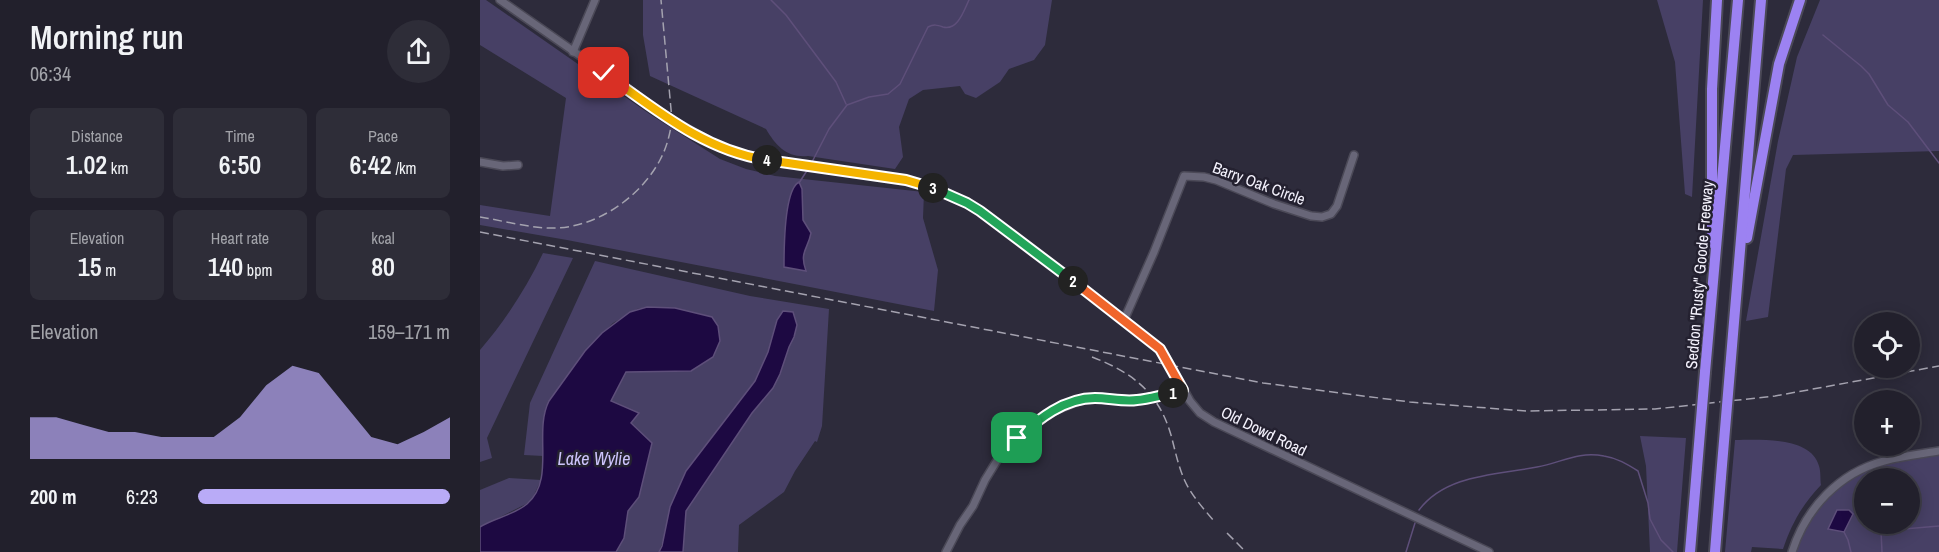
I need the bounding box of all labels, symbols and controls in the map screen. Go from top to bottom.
text: Morning run [30,15,184,59]
button: share [387,20,450,83]
pin [578,47,629,98]
icon: check [587,56,620,89]
text: 06:34 [30,60,71,87]
text: Distance [71,125,123,147]
text: Time [225,125,255,147]
text: Pace [368,125,398,147]
pin: 4 [752,145,782,175]
text: 1.02 [66,147,107,182]
text: 6:50 [219,147,261,182]
text: 6:42 [349,147,392,182]
text: 4 [763,149,771,171]
street label: Barry Oak Circle [1210,156,1308,210]
text: km [107,157,128,179]
text: /km [392,157,417,179]
pin: 3 [918,173,948,203]
text: 3 [929,177,937,199]
street label: Seddon "Rusty" Goode Freeway [1680,180,1718,370]
text: Elevation [70,227,124,249]
text: Heart rate [211,227,269,249]
text: kcal [371,227,395,249]
text: 15 [78,249,102,284]
text: 140 [208,249,243,284]
text: 80 [371,249,395,284]
text: m [102,259,116,281]
text: bpm [243,259,272,281]
pin: 2 [1058,266,1088,296]
text: 2 [1069,270,1077,292]
map controls [1854,312,1920,534]
button: locate [1854,312,1920,378]
text: Elevation [30,318,98,345]
text: 159–171 m [368,318,450,345]
pin: 1 [1158,378,1188,408]
text: 1 [1169,382,1177,404]
button: + [1854,390,1920,456]
street label: Old Dowd Road [1218,401,1310,461]
pin [991,412,1042,463]
icon: arrive [1000,421,1033,454]
water label: Lake Wylie [558,446,630,471]
button: − [1854,468,1920,534]
text: 200 m [30,483,77,510]
text: 6:23 [126,483,158,510]

